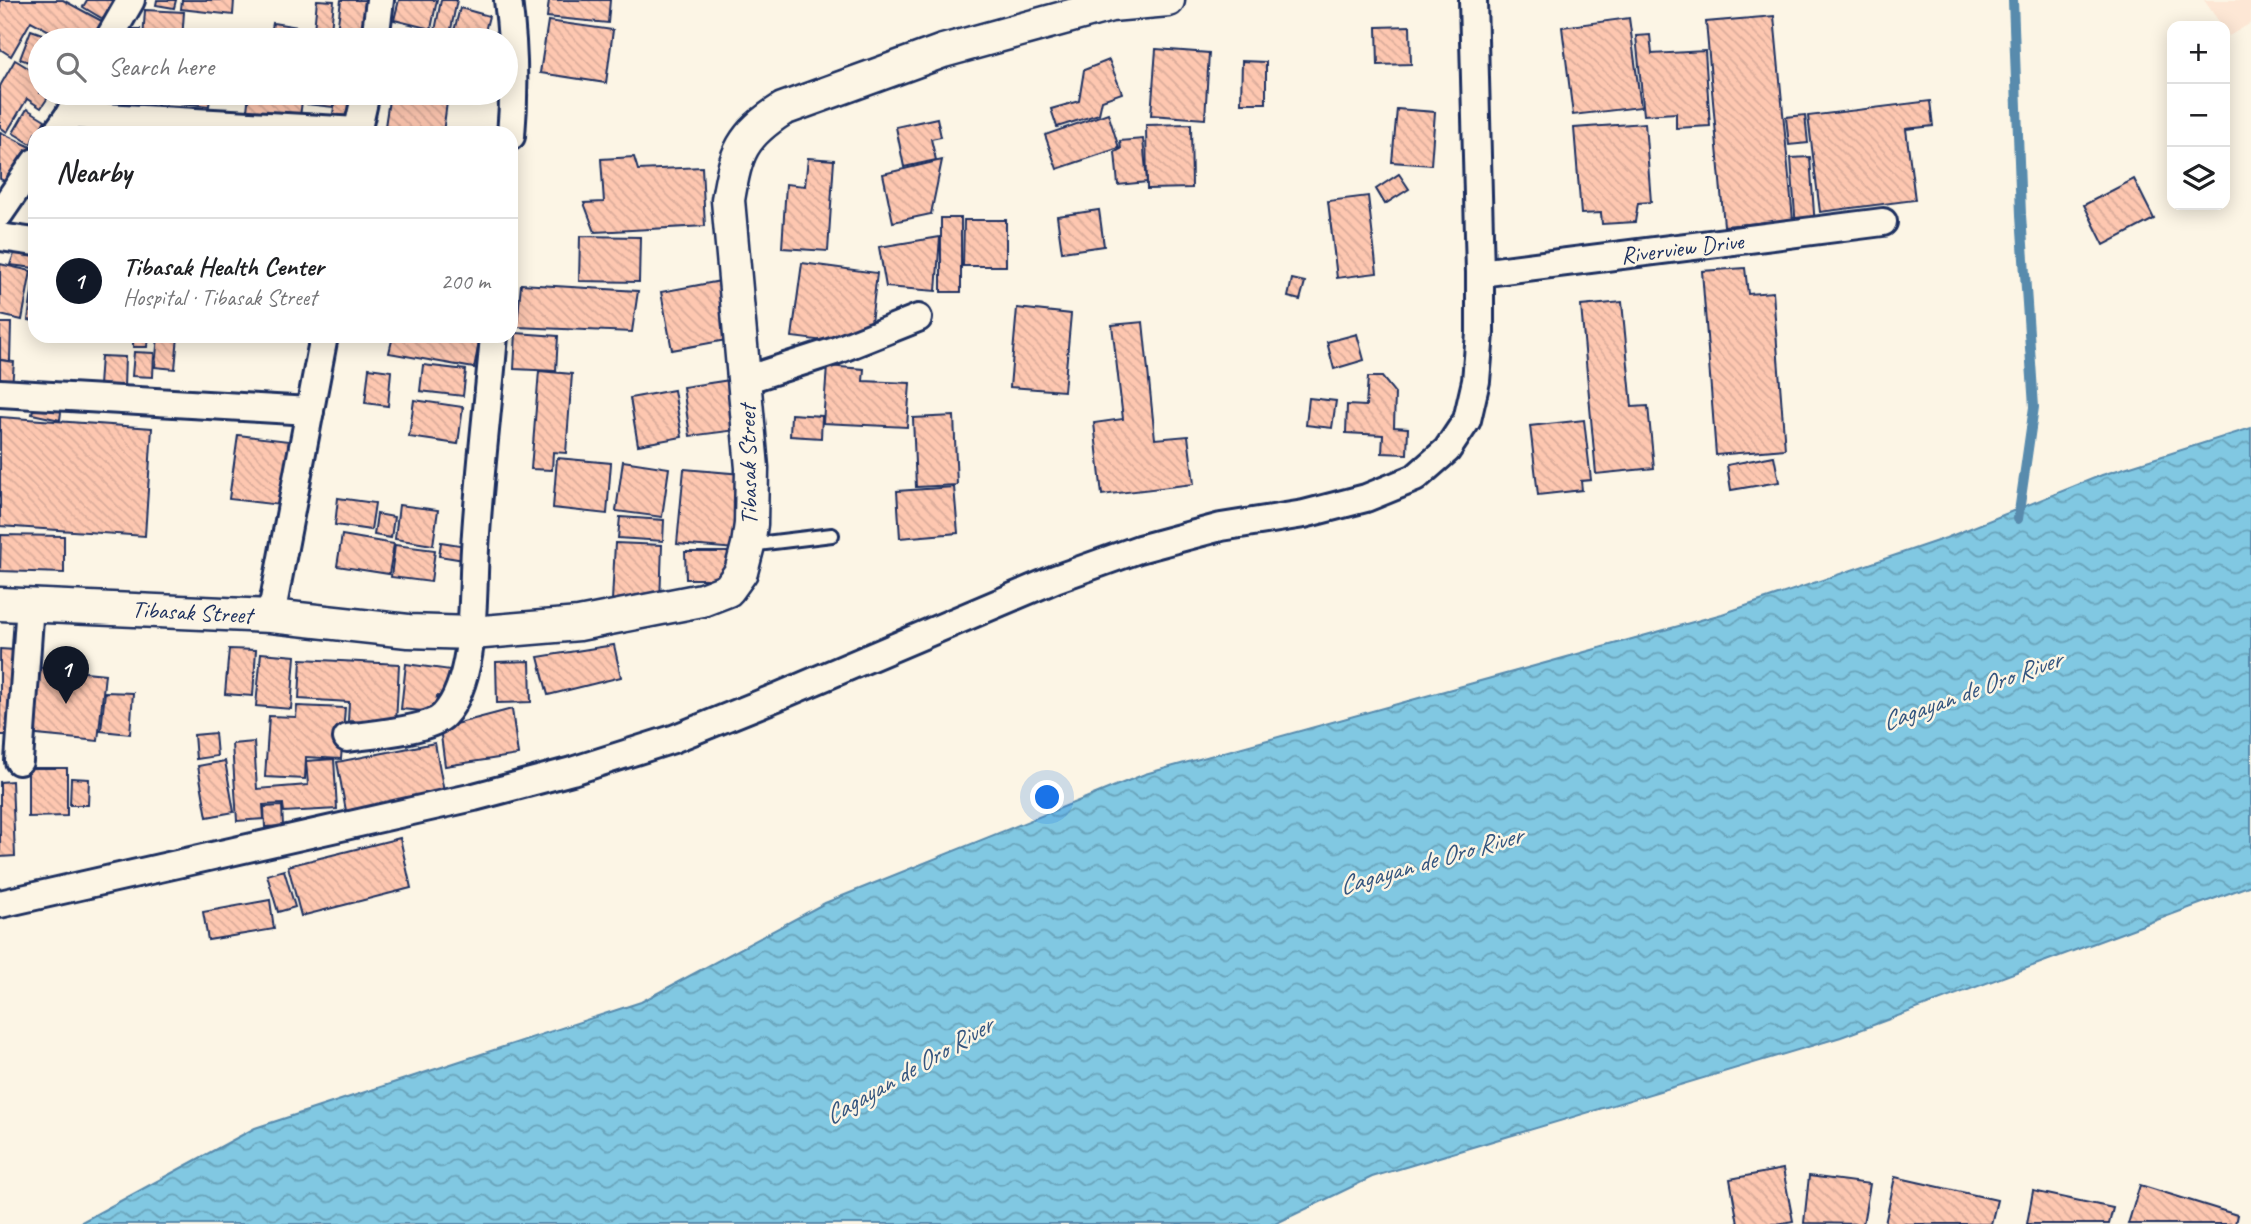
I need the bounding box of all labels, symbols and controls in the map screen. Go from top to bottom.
map controls [2167,21,2230,210]
button: + [2167,21,2230,84]
search box [28,28,518,105]
icon: search [52,48,90,86]
text: Search here [108,50,214,83]
button: − [2167,84,2230,147]
button: layers [2167,147,2230,210]
text: Nearby [56,153,132,191]
street label: Riverview Drive [1619,225,1747,270]
text: Tibasak Health Center [123,250,324,283]
text: 1 [74,267,84,296]
text: 200 m [441,267,490,296]
text: Hospital · Tibasak Street [123,283,317,312]
street label: Tibasak Street [732,401,764,525]
street label: Tibasak Street [131,594,256,630]
water label: Cagayan de Oro River [1877,641,2070,738]
pin: 1 [43,646,89,704]
your location [1030,780,1064,814]
water label: Cagayan de Oro River [1335,817,1530,902]
water label: Cagayan de Oro River [818,1007,1002,1132]

